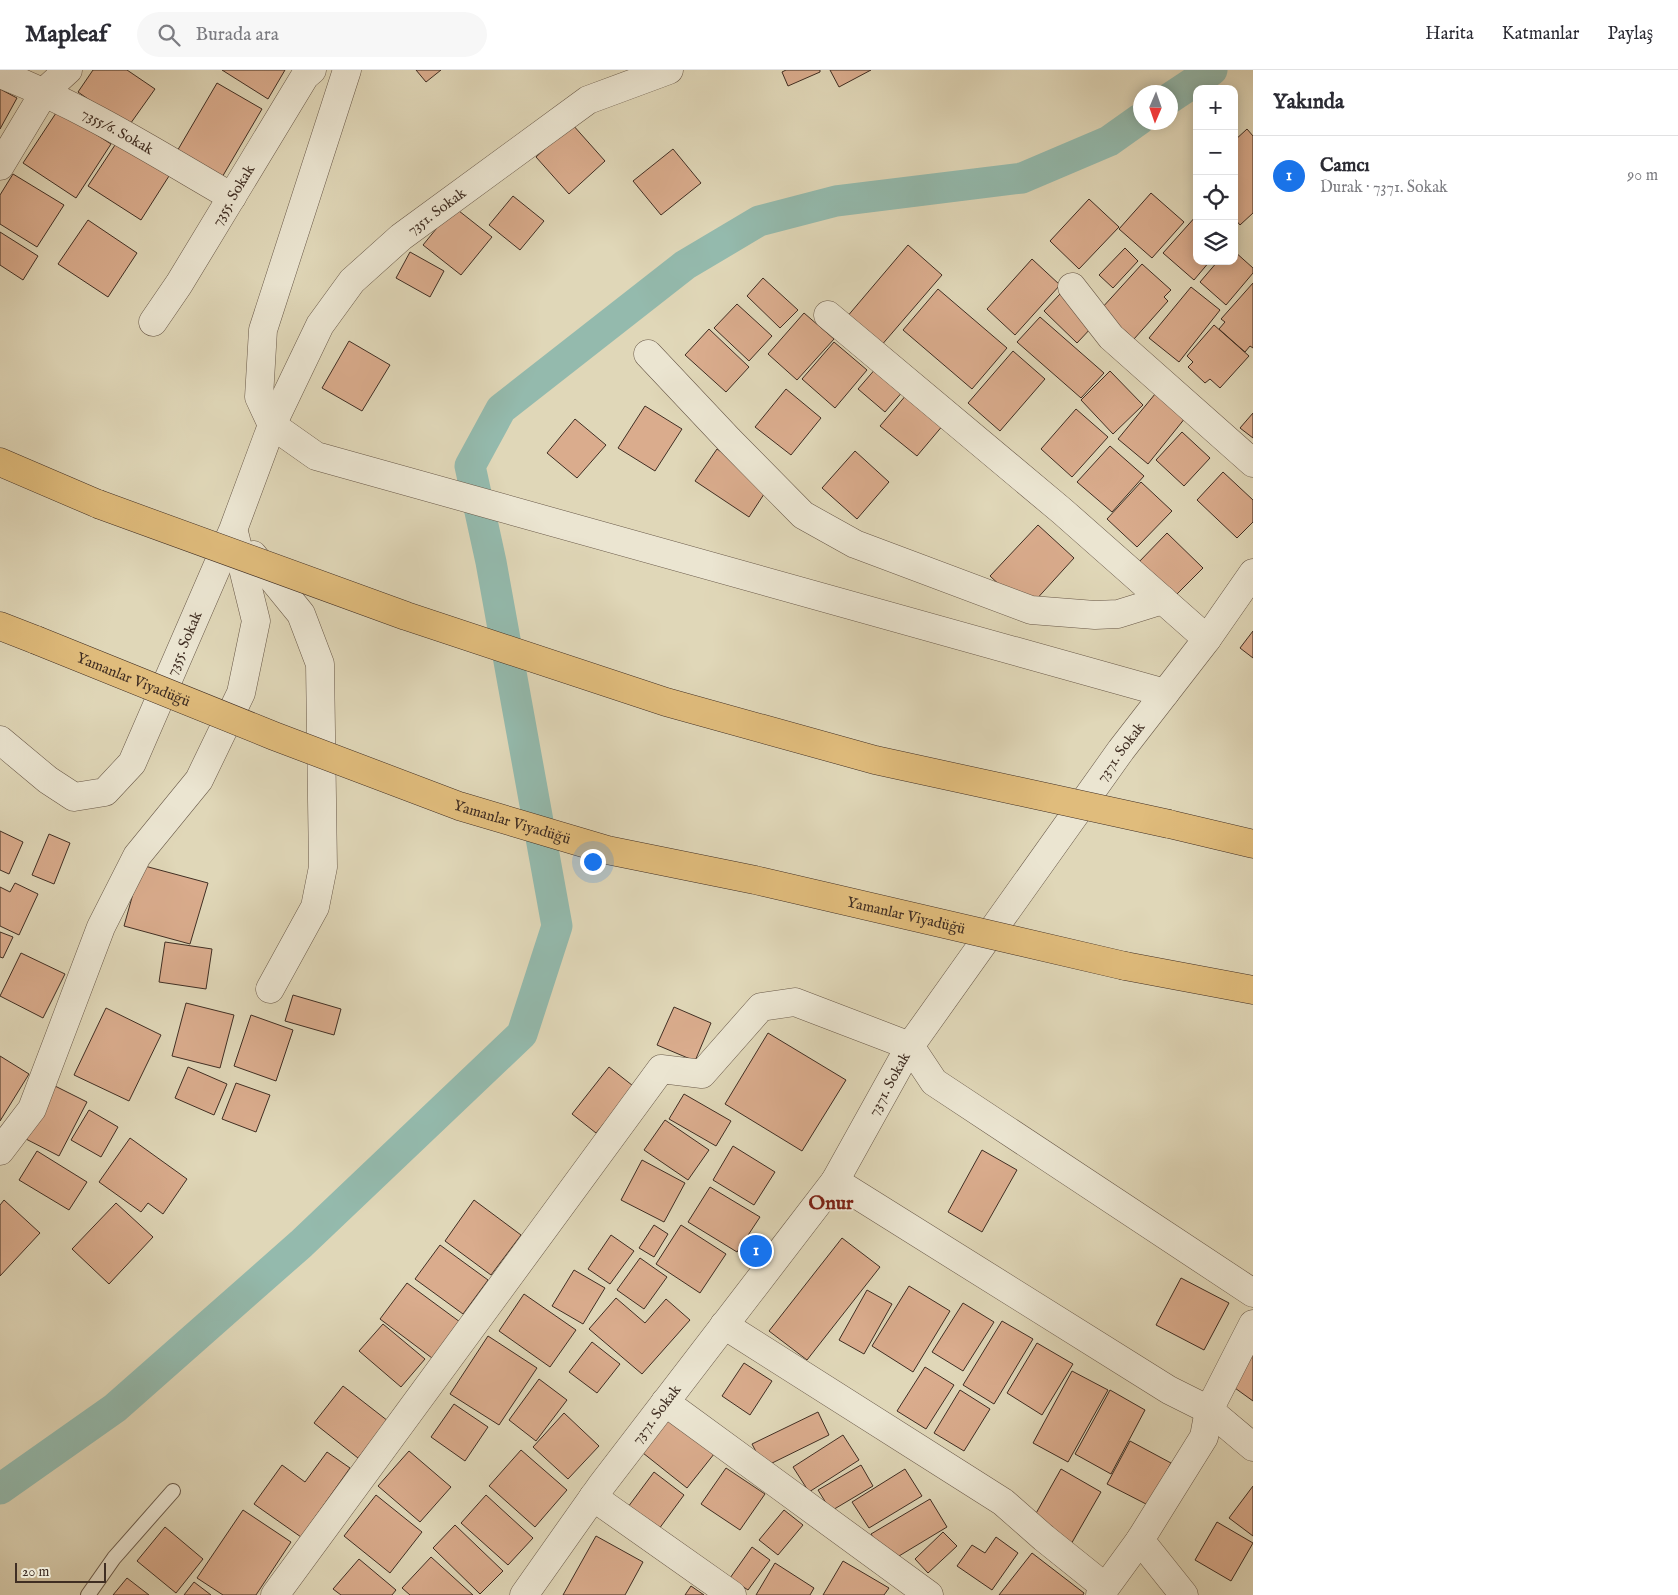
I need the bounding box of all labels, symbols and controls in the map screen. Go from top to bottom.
search box [137,12,487,57]
text: Mapleaf [25,19,107,50]
icon: search [155,21,183,49]
text: Burada ara [195,23,279,47]
text: Harita [1425,23,1474,46]
text: Katmanlar [1502,23,1579,46]
text: Paylaş [1607,23,1653,46]
north arrow [1133,85,1178,130]
map controls [1193,85,1238,265]
button: + [1193,85,1238,130]
text: Yakında [1273,89,1344,116]
street label: 7355/6. Sokak [78,104,158,160]
button: − [1193,130,1238,175]
text: Camcı [1320,154,1370,178]
street label: 7355. Sokak [207,160,260,229]
text: 1 [1286,166,1292,186]
text: 90 m [1627,166,1658,186]
button: locate [1193,175,1238,220]
text: Durak · 7371. Sokak [1320,178,1448,198]
street label: 7351. Sokak [403,183,471,239]
button: layers [1193,220,1238,265]
street label: 7355. Sokak [162,608,207,679]
street label: Yamanlar Viyadüğü [74,648,193,711]
street label: 7371. Sokak [1092,717,1150,786]
street label: Yamanlar Viyadüğü [451,796,573,849]
your location [580,849,606,875]
street label: Yamanlar Viyadüğü [845,893,967,939]
street label: 7371. Sokak [864,1048,915,1119]
district label: Onur [809,1191,854,1216]
pin: 1 [740,1232,772,1270]
street label: 7371. Sokak [628,1380,686,1448]
scale bar [15,1560,106,1583]
text: 20 m [22,1563,49,1581]

